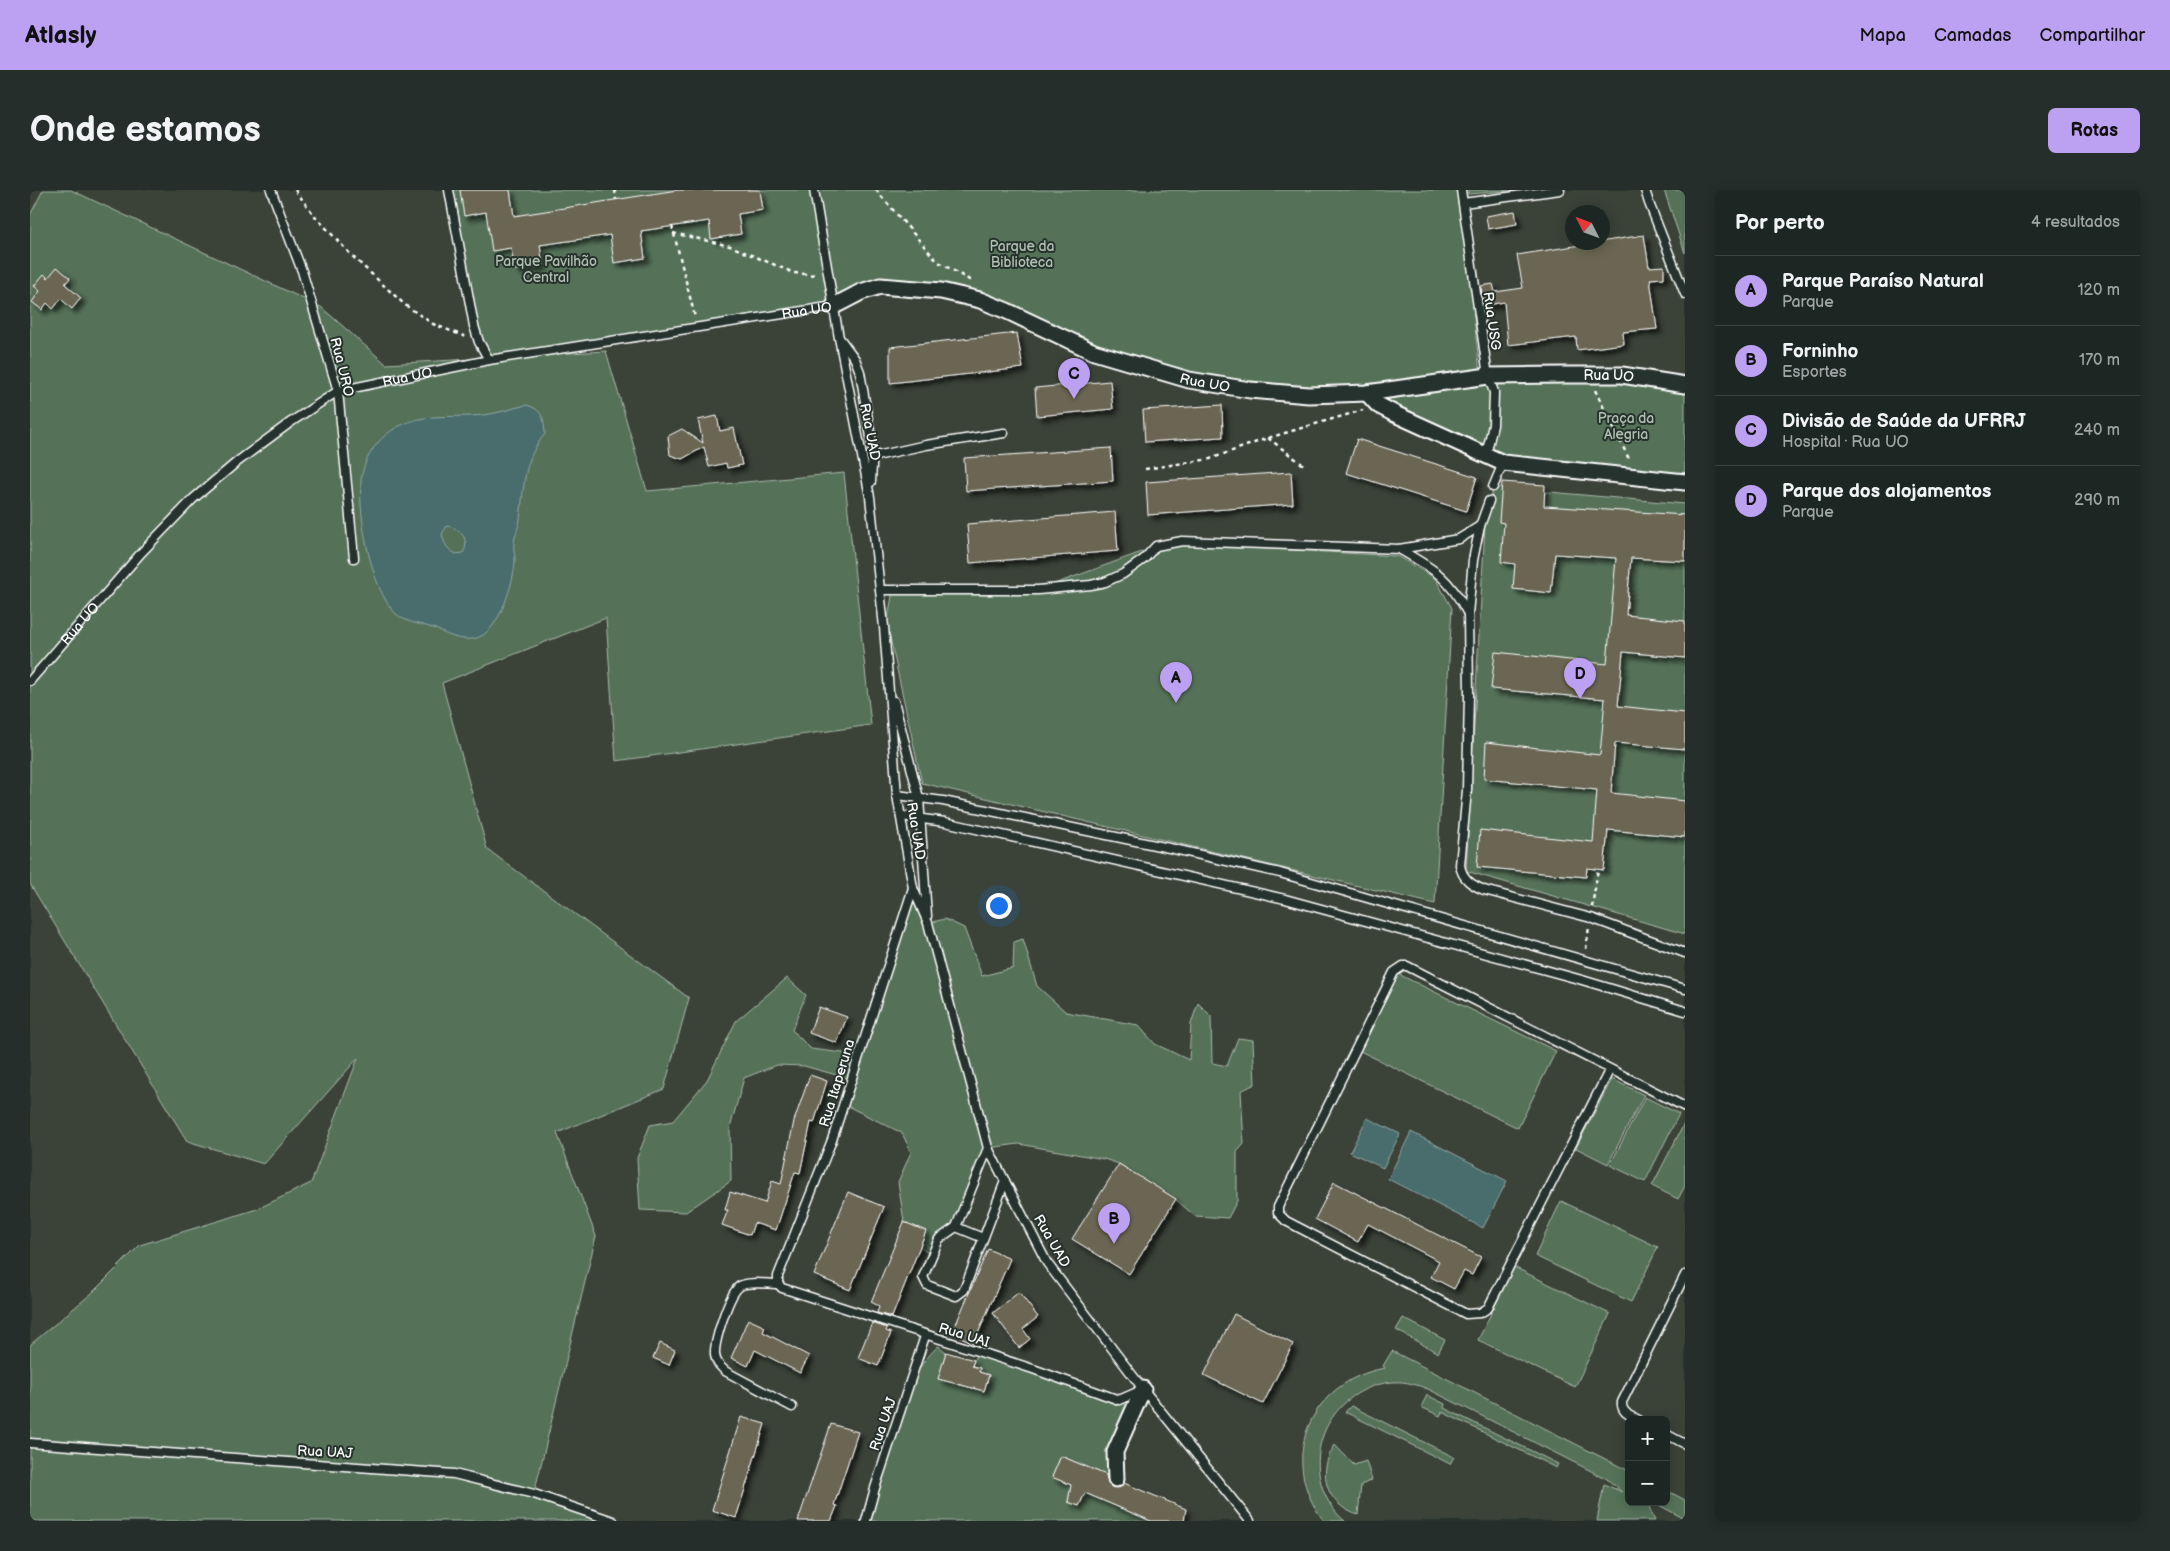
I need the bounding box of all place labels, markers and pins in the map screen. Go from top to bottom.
pin: C [1058,358,1090,399]
pin: D [1564,658,1596,699]
pin: A [1160,662,1192,703]
pin: B [1098,1203,1130,1244]

